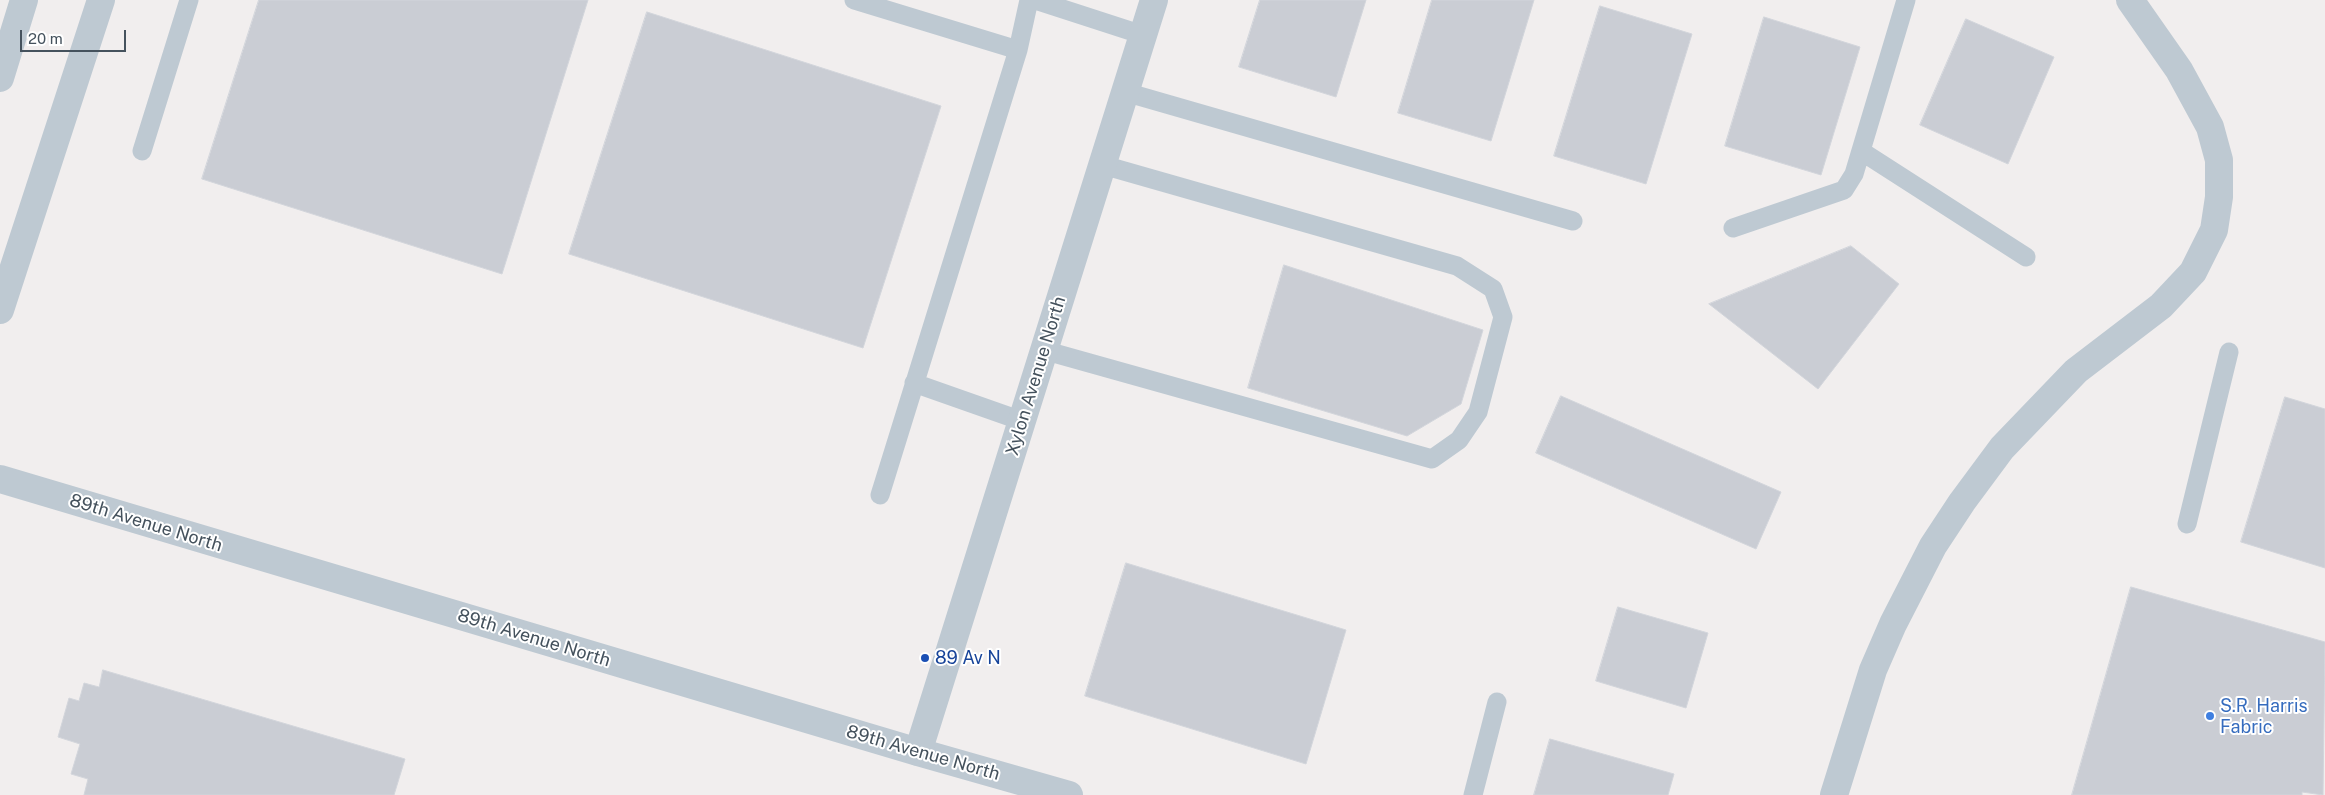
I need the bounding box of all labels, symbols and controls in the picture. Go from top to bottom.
scale bar [22,20,129,52]
text: 20 m [28,30,63,47]
street label: Xylon Avenue North [1002,294,1070,458]
street label: 89th Avenue North [67,490,225,556]
street label: 89th Avenue North [455,605,613,671]
place label: 89 Av N [935,647,1001,669]
marker: 89 Av N [919,652,931,664]
place label: S.R. Harris Fabric [2220,695,2308,738]
marker: S.R. Harris Fabric [2204,710,2216,722]
street label: 89th Avenue North [844,721,1002,785]

